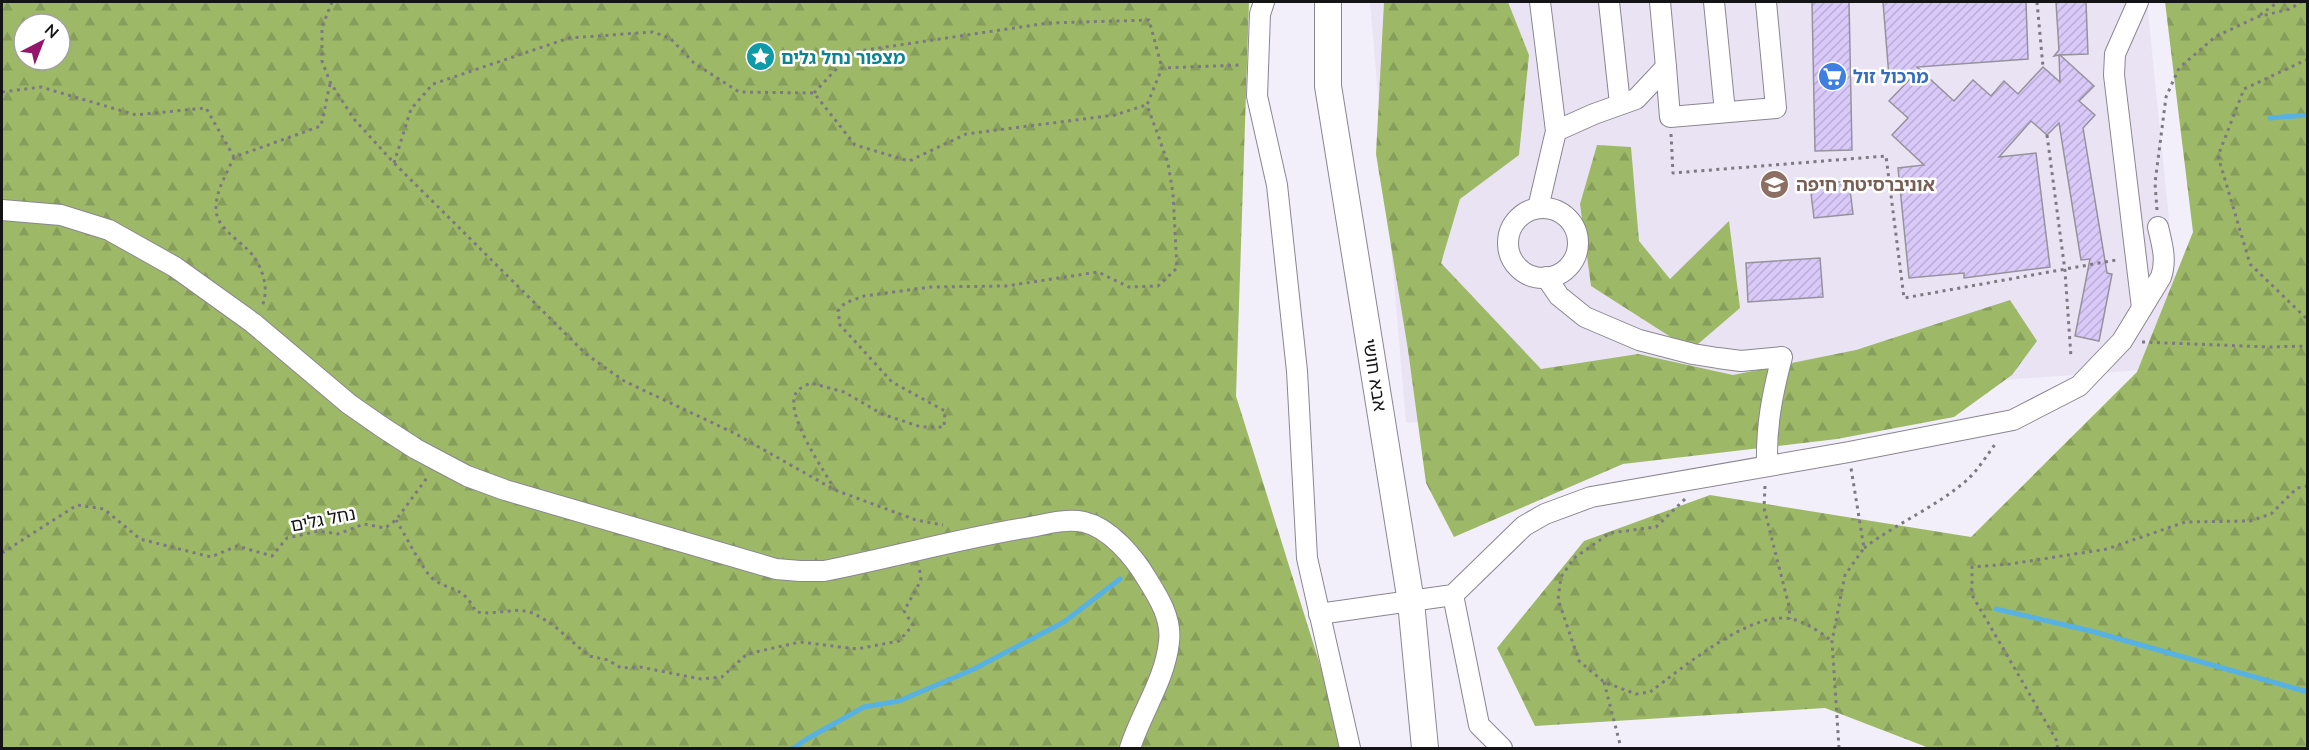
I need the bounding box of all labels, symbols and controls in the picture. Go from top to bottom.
north arrow [12,12,72,72]
text: N [41,19,63,42]
place icon: מצפור נחל גלים [744,41,776,73]
place label: מצפור נחל גלים [781,46,906,69]
supermarket icon: מרכול זול [1816,60,1848,92]
place label: מרכול זול [1853,65,1929,88]
school or university icon: אוניברסיטת חיפה [1759,168,1791,200]
place label: אוניברסיטת חיפה [1796,173,1935,196]
street label: אבא חושי [1358,337,1392,413]
street label: נחל גלים [289,501,357,537]

